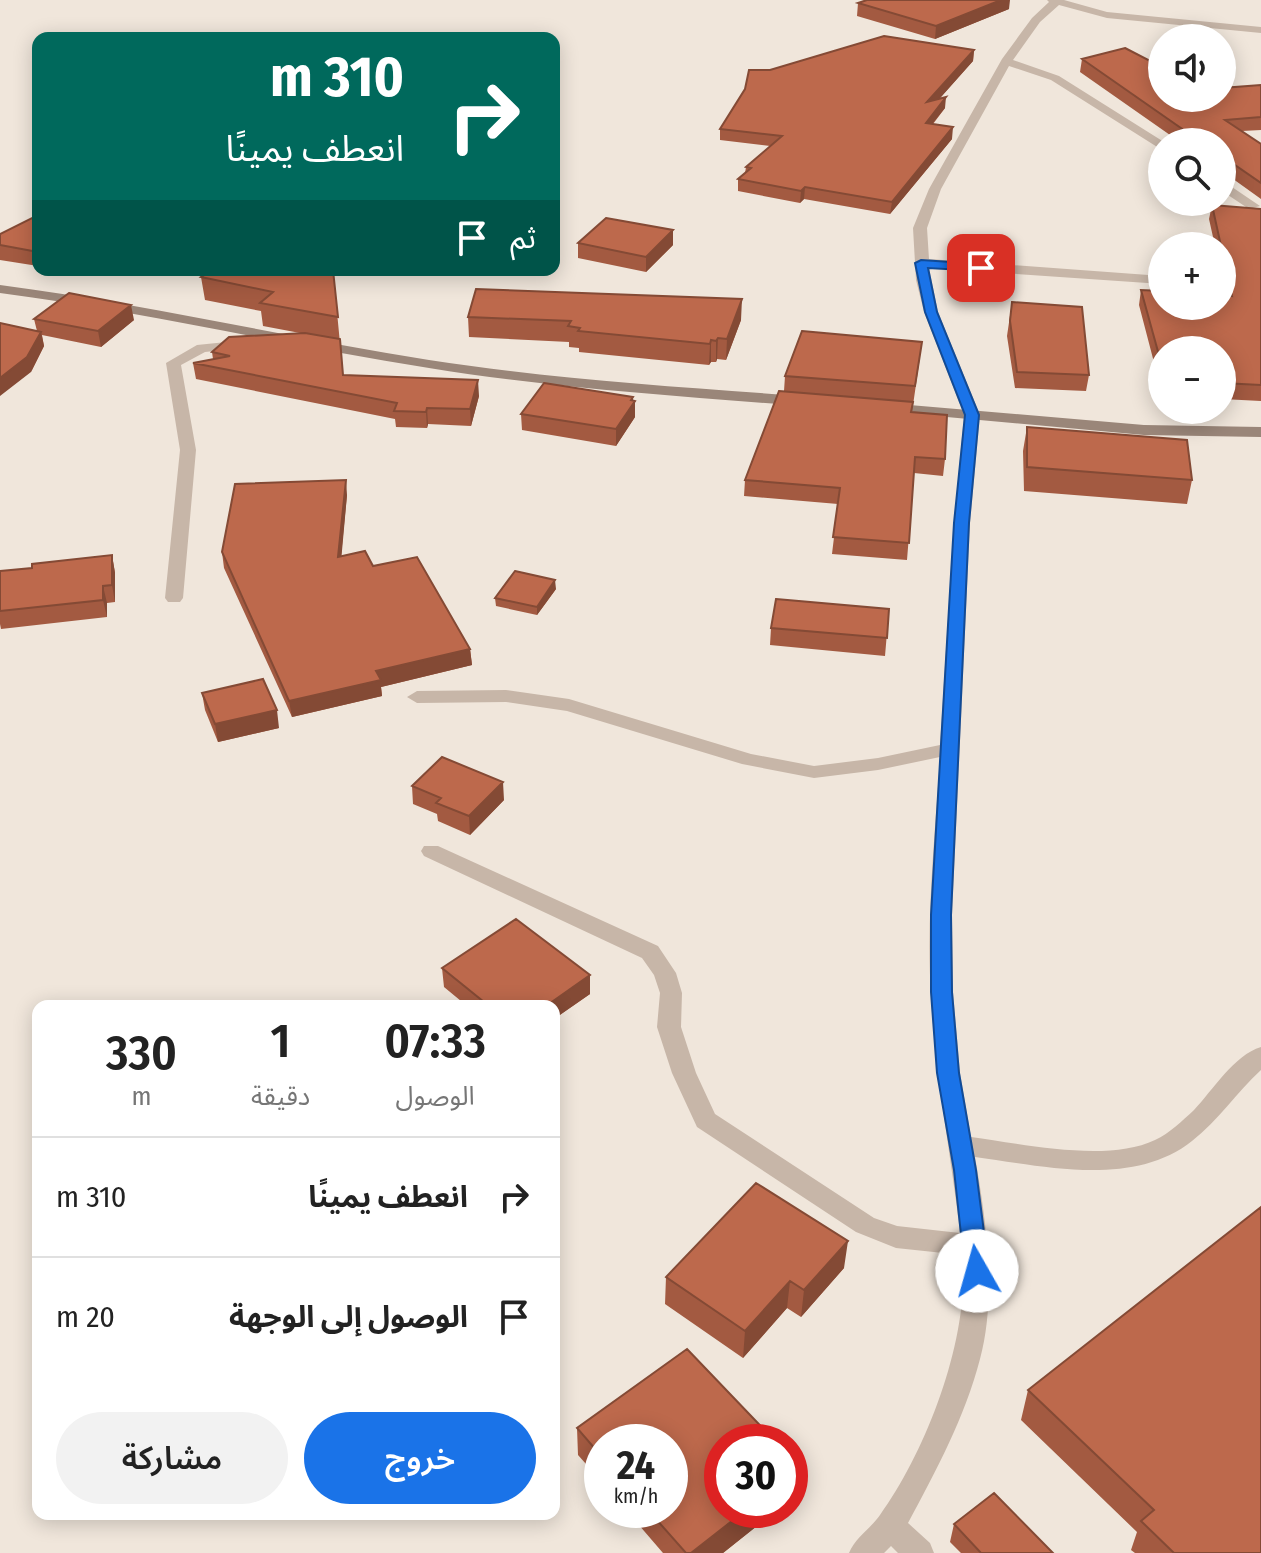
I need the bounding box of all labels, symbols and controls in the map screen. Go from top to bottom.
map controls [1148,24,1236,424]
button: sound [1148,24,1236,112]
text: 310 m [270,44,404,111]
icon: right [432,64,536,168]
text: انعطف يمينًا [226,127,404,171]
button: search [1148,128,1236,216]
icon: arrive [450,216,494,260]
text: ثم [510,220,536,256]
button: + [1148,232,1236,320]
pin [947,234,1015,302]
icon: arrive [959,246,1003,290]
button: − [1148,336,1236,424]
text: 1 [271,1012,291,1070]
text: 07:33 [384,1012,486,1070]
text: 330 [106,1024,177,1082]
text: m [132,1081,152,1112]
text: دقيقة [251,1081,310,1112]
text: الوصول [396,1081,475,1112]
icon: right [492,1175,536,1219]
text: 310 m [56,1179,126,1215]
text: انعطف يمينًا [308,1179,468,1215]
position arrow [935,1229,1019,1313]
icon: arrive [492,1295,536,1339]
text: 20 m [56,1299,115,1335]
text: الوصول إلى الوجهة [229,1299,468,1335]
button: مشاركة [56,1412,288,1504]
button: خروج [304,1412,536,1504]
speed limit sign: 30 [704,1424,808,1528]
text: 24 [617,1442,655,1490]
text: km/h [614,1484,658,1508]

